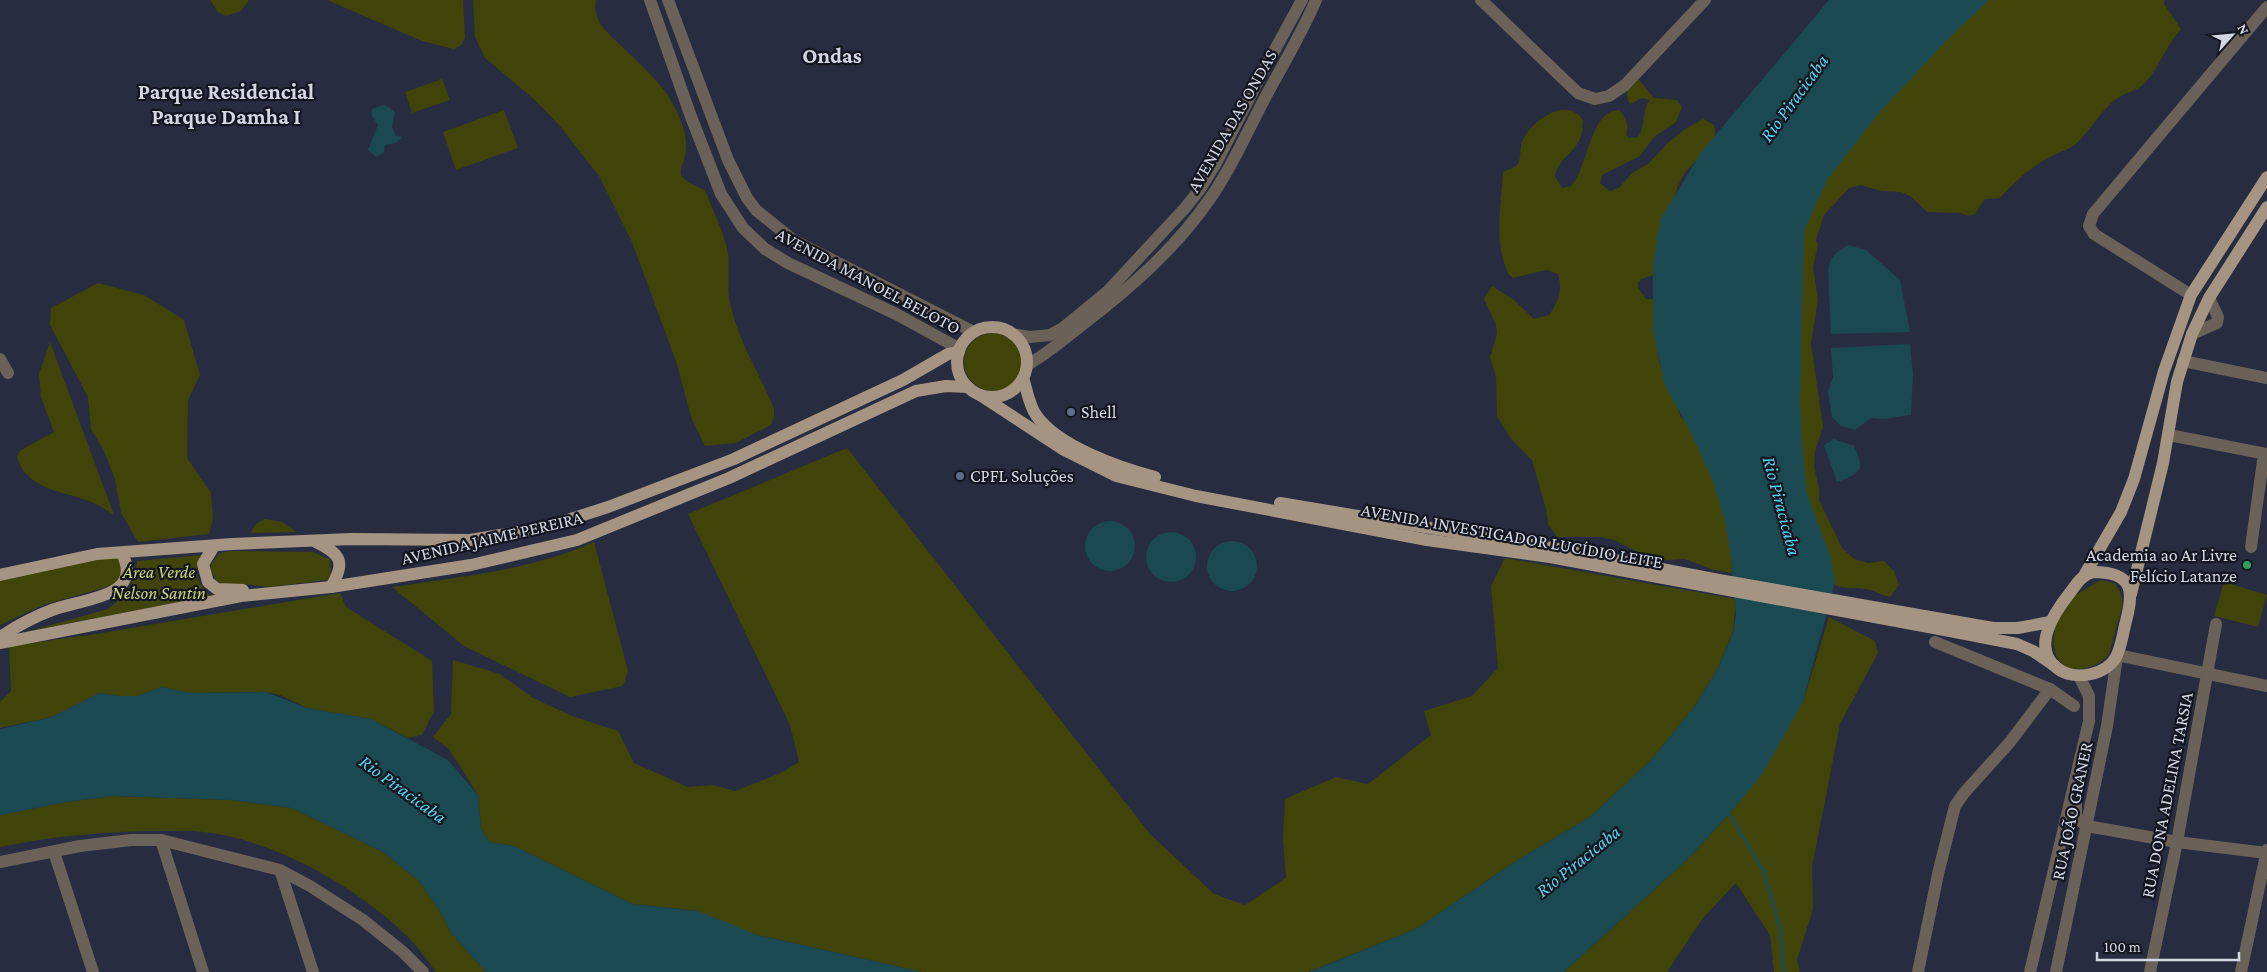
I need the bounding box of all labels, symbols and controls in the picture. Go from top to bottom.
north arrow [2207,10,2257,60]
text: N [2234,21,2253,37]
district label: Ondas [802,43,862,68]
street label: AVENIDA DAS ONDAS [1183,46,1281,196]
water label: Rio Piracicaba [1756,51,1832,145]
district label: Parque Residencial Parque Damha I [138,79,315,129]
street label: AVENIDA MANOEL BELOTO [772,224,964,338]
place label: Shell [1081,402,1117,422]
marker: Shell [1065,406,1077,418]
water label: Rio Piracicaba [1759,454,1805,558]
place label: CPFL Soluções [970,466,1074,486]
marker: CPFL Soluções [954,470,966,482]
street label: AVENIDA INVESTIGADOR LUCÍDIO LEITE [1360,500,1665,572]
street label: AVENIDA JAIME PEREIRA [399,507,585,569]
place label: Academia ao Ar Livre Felício Latanze [2086,545,2237,586]
marker: Academia ao Ar Livre Felício Latanze [2241,559,2253,571]
park label: Área Verde Nelson Santin [112,562,206,603]
street label: RUA DONA ADELINA TARSIA [2137,690,2197,900]
street label: RUA JOÃO GRANER [2048,739,2097,882]
water label: Rio Piracicaba [356,751,450,827]
water label: Rio Piracicaba [1532,821,1624,901]
scale bar [2097,930,2240,962]
text: 100 m [2104,939,2141,955]

